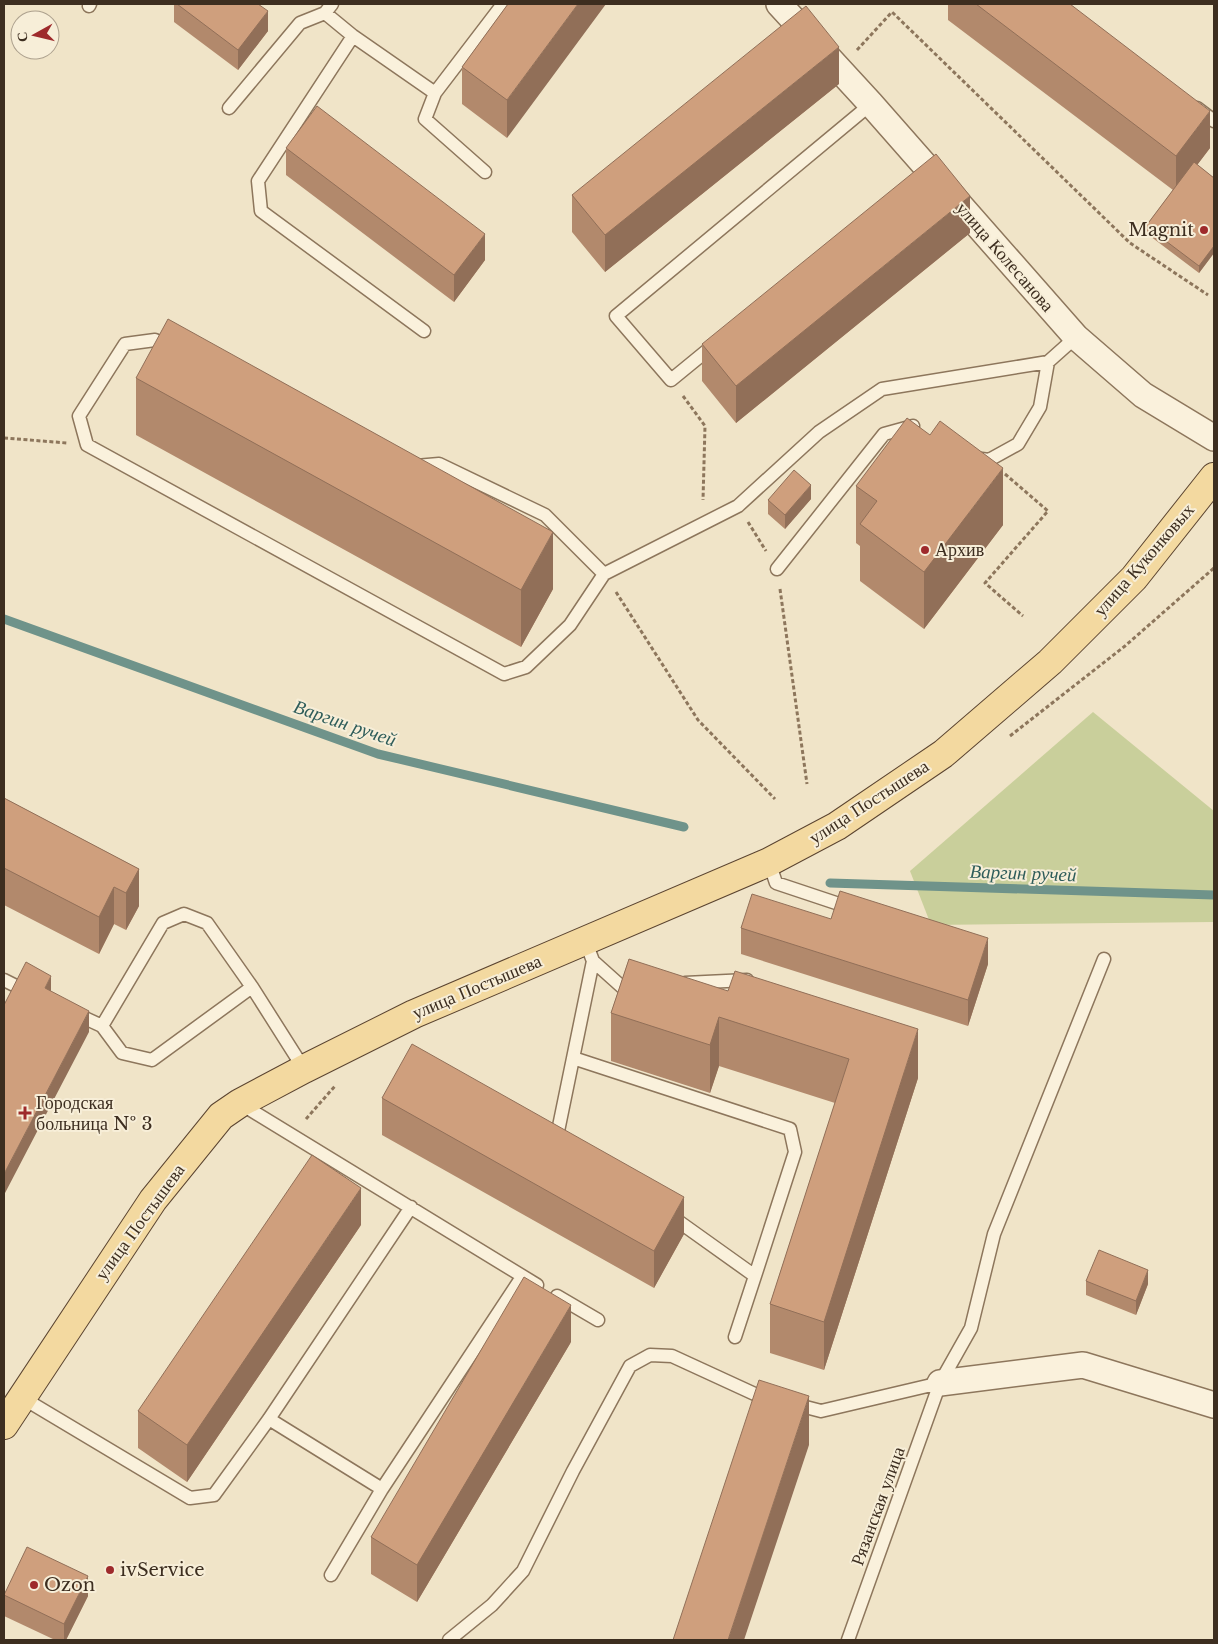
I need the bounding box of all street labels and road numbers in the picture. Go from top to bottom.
street label: улица Колесанова [951,198,1059,316]
street label: улица Куконковых [1089,499,1199,621]
street label: улица Постышева [805,755,933,849]
street label: улица Постышева [409,950,545,1024]
street label: улица Постышева [91,1160,189,1284]
street label: Рязанская улица [846,1444,910,1568]

